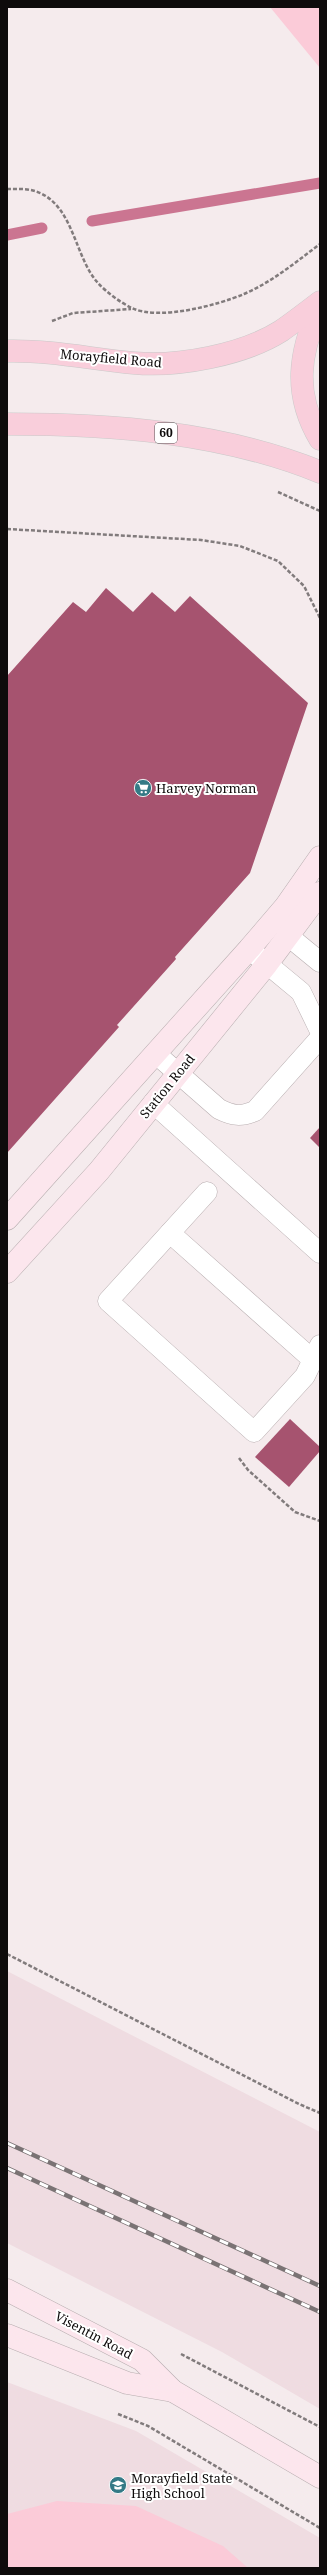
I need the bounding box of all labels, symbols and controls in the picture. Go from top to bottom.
street label: Morayfield Road [59,345,163,371]
road number: 60 [155,423,177,443]
supermarket icon: Harvey Norman [133,778,153,798]
place label: Harvey Norman [156,779,257,797]
street label: Station Road [135,1050,199,1122]
street label: Visentin Road [52,2307,136,2363]
place label: Morayfield State High School [131,2469,232,2502]
school or university icon: Morayfield State High School [108,2475,128,2495]

